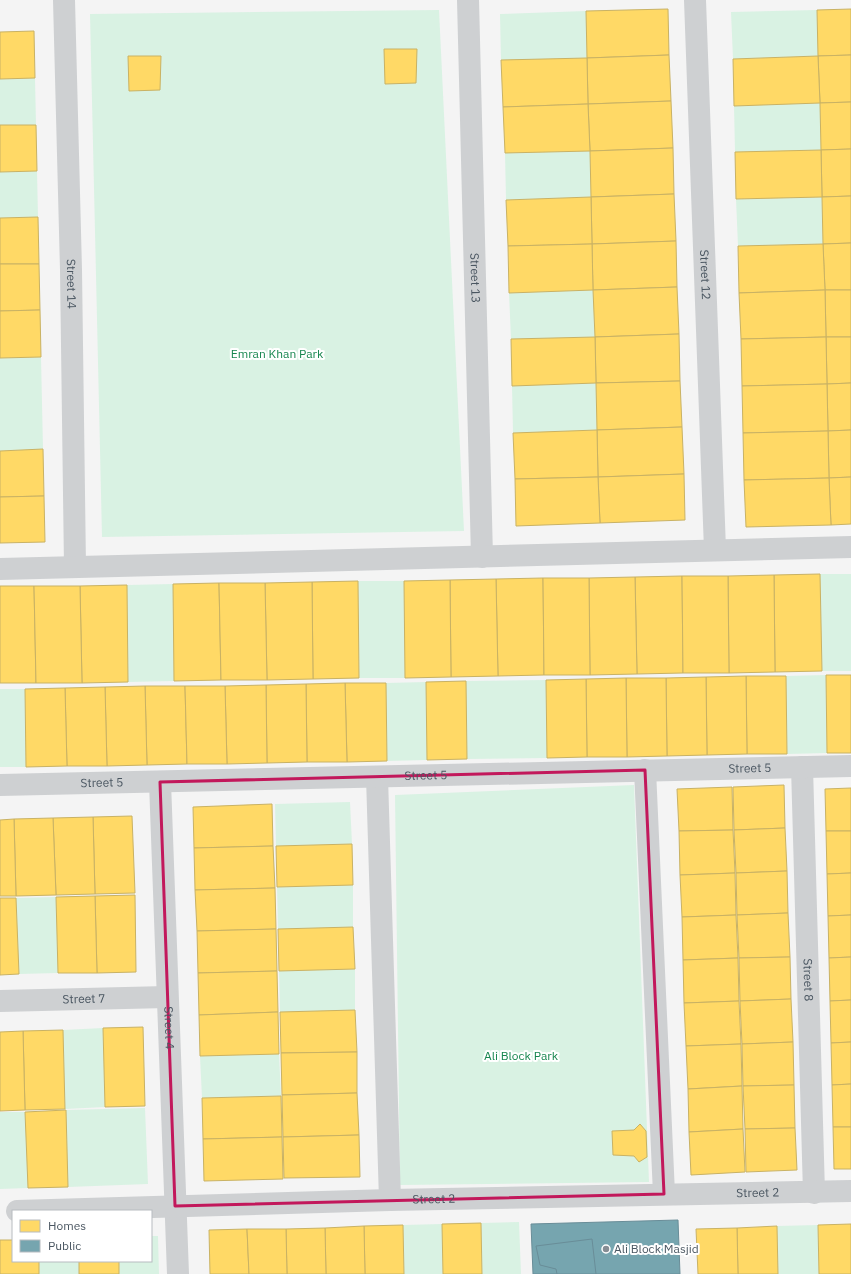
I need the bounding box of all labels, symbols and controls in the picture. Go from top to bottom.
street label: Street 12 [697,249,714,300]
street label: Street 13 [467,253,484,303]
street label: Street 14 [64,259,80,309]
park label: Emran Khan Park [231,346,324,361]
street label: Street 5 [728,760,771,776]
street label: Street 5 [404,767,448,783]
street label: Street 5 [80,774,124,790]
street label: Street 8 [800,958,817,1002]
street label: Street 7 [62,990,106,1007]
street label: Street 4 [161,1006,178,1050]
park label: Ali Block Park [484,1048,559,1063]
street label: Street 2 [736,1184,779,1200]
street label: Street 2 [412,1191,455,1207]
legend [12,1210,152,1262]
text: Homes [48,1218,86,1233]
text: Public [48,1238,81,1253]
place label: Ali Block Masjid [614,1241,699,1256]
marker: Ali Block Masjid [601,1244,611,1254]

